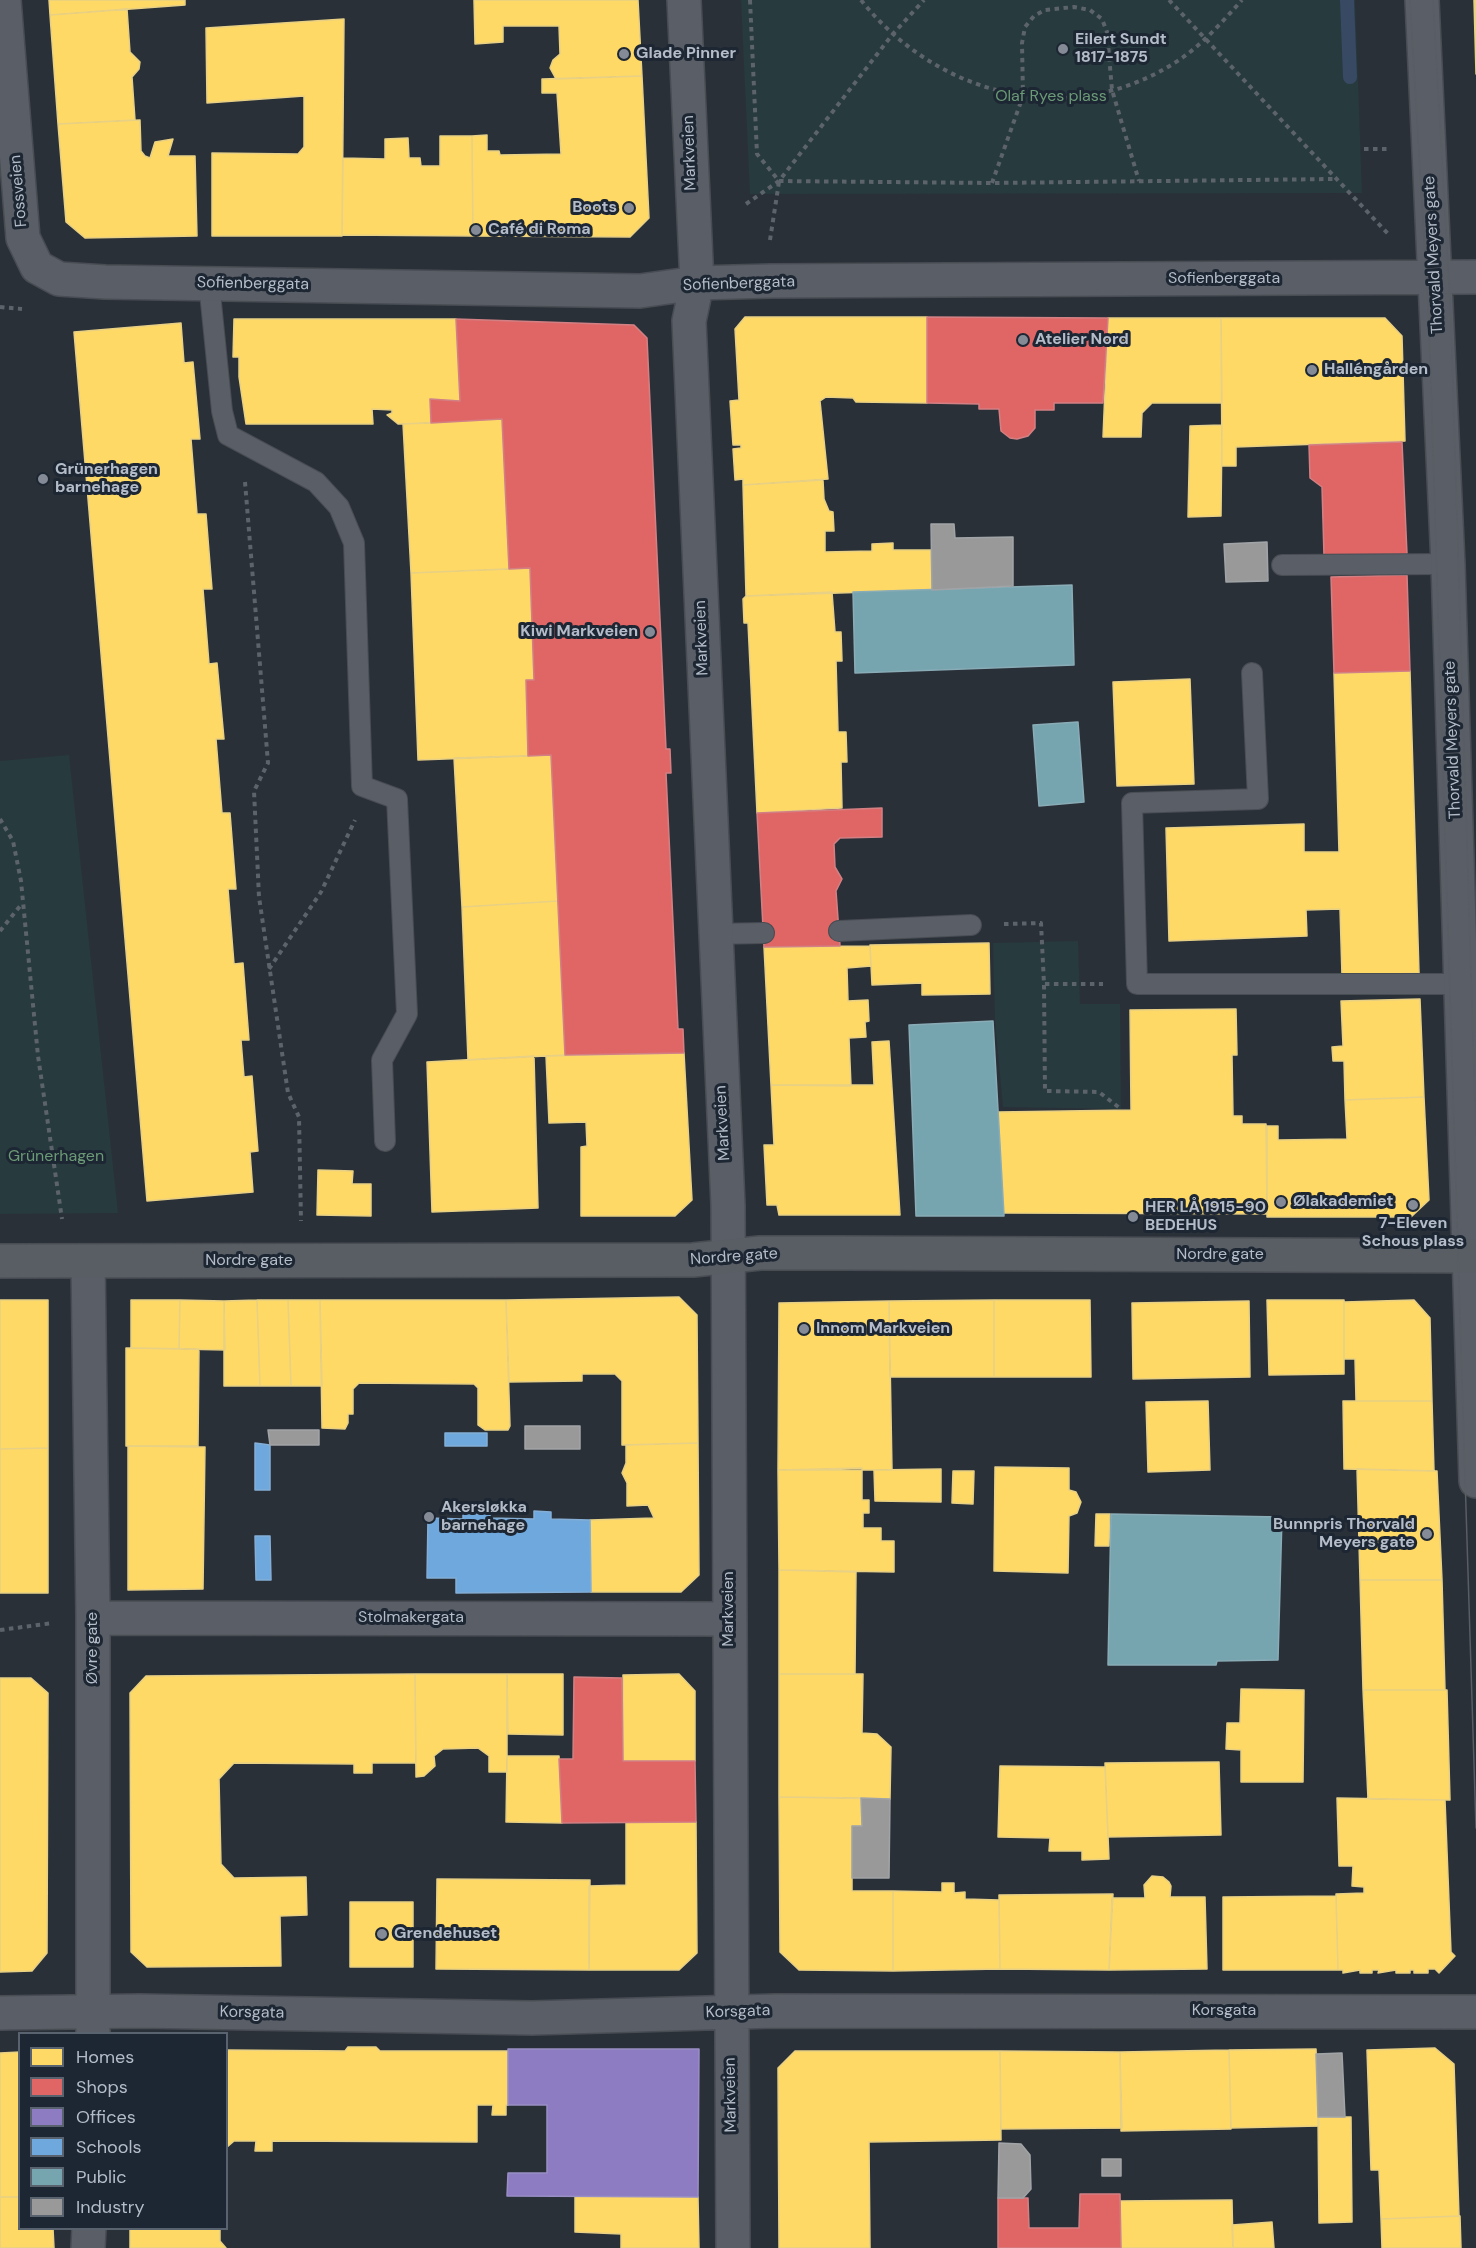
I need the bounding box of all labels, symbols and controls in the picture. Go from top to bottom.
place label: Eilert Sundt 1817-1875 [1075,30,1167,68]
marker: Eilert Sundt 1817-1875 [1056,42,1070,56]
place label: Glade Pinner [636,44,736,64]
marker: Glade Pinner [617,47,631,61]
park label: Olaf Ryes plass [995,87,1107,107]
street label: Markveien [679,115,701,191]
street label: Fossveien [6,154,32,228]
street label: Thorvald Meyers gate [1420,175,1448,335]
place label: Boots [572,198,617,218]
marker: Boots [622,201,636,215]
place label: Café di Roma [488,220,591,240]
marker: Café di Roma [469,223,483,237]
street label: Sofienberggata [1168,269,1280,289]
street label: Sofienberggata [683,272,795,296]
street label: Sofienberggata [197,273,309,295]
place label: Atelier Nord [1035,330,1129,350]
marker: Atelier Nord [1016,333,1030,347]
place label: Halléngården [1324,360,1428,380]
marker: Halléngården [1305,363,1319,377]
place label: Grünerhagen barnehage [55,460,158,498]
marker: Grünerhagen barnehage [36,472,50,486]
street label: Markveien [691,600,713,676]
place label: Kiwi Markveien [520,622,638,642]
marker: Kiwi Markveien [643,625,657,639]
street label: Thorvald Meyers gate [1441,661,1465,819]
street label: Markveien [711,1085,735,1161]
park label: Grünerhagen [8,1147,104,1167]
place label: Ølakademiet [1293,1192,1393,1212]
marker: Ølakademiet [1274,1195,1288,1209]
place label: HER LÅ 1915-90 BEDEHUS [1145,1198,1266,1236]
marker: 7-Eleven Schous plass [1406,1198,1420,1212]
marker: HER LÅ 1915-90 BEDEHUS [1126,1210,1140,1224]
place label: 7-Eleven Schous plass [1362,1214,1464,1252]
street label: Nordre gate [690,1244,778,1270]
street label: Nordre gate [1176,1245,1264,1265]
street label: Nordre gate [205,1251,293,1271]
place label: Innom Markveien [816,1319,950,1339]
marker: Innom Markveien [797,1322,811,1336]
place label: Akersløkka barnehage [441,1498,527,1536]
marker: Akersløkka barnehage [422,1510,436,1524]
place label: Bunnpris Thorvald Meyers gate [1273,1515,1415,1553]
marker: Bunnpris Thorvald Meyers gate [1420,1527,1434,1541]
street label: Markveien [719,1571,739,1647]
street label: Stolmakergata [358,1608,464,1628]
street label: Øvre gate [83,1612,103,1684]
place label: Grendehuset [394,1924,497,1944]
marker: Grendehuset [375,1927,389,1941]
street label: Korsgata [705,2001,771,2023]
street label: Korsgata [1192,2001,1256,2021]
street label: Korsgata [220,2003,284,2023]
legend [18,2032,228,2230]
text: Homes [76,2045,134,2069]
street label: Markveien [721,2057,741,2133]
text: Shops [76,2075,128,2099]
text: Offices [76,2105,136,2129]
text: Schools [76,2135,141,2159]
text: Public [76,2165,127,2189]
text: Industry [76,2195,145,2219]

